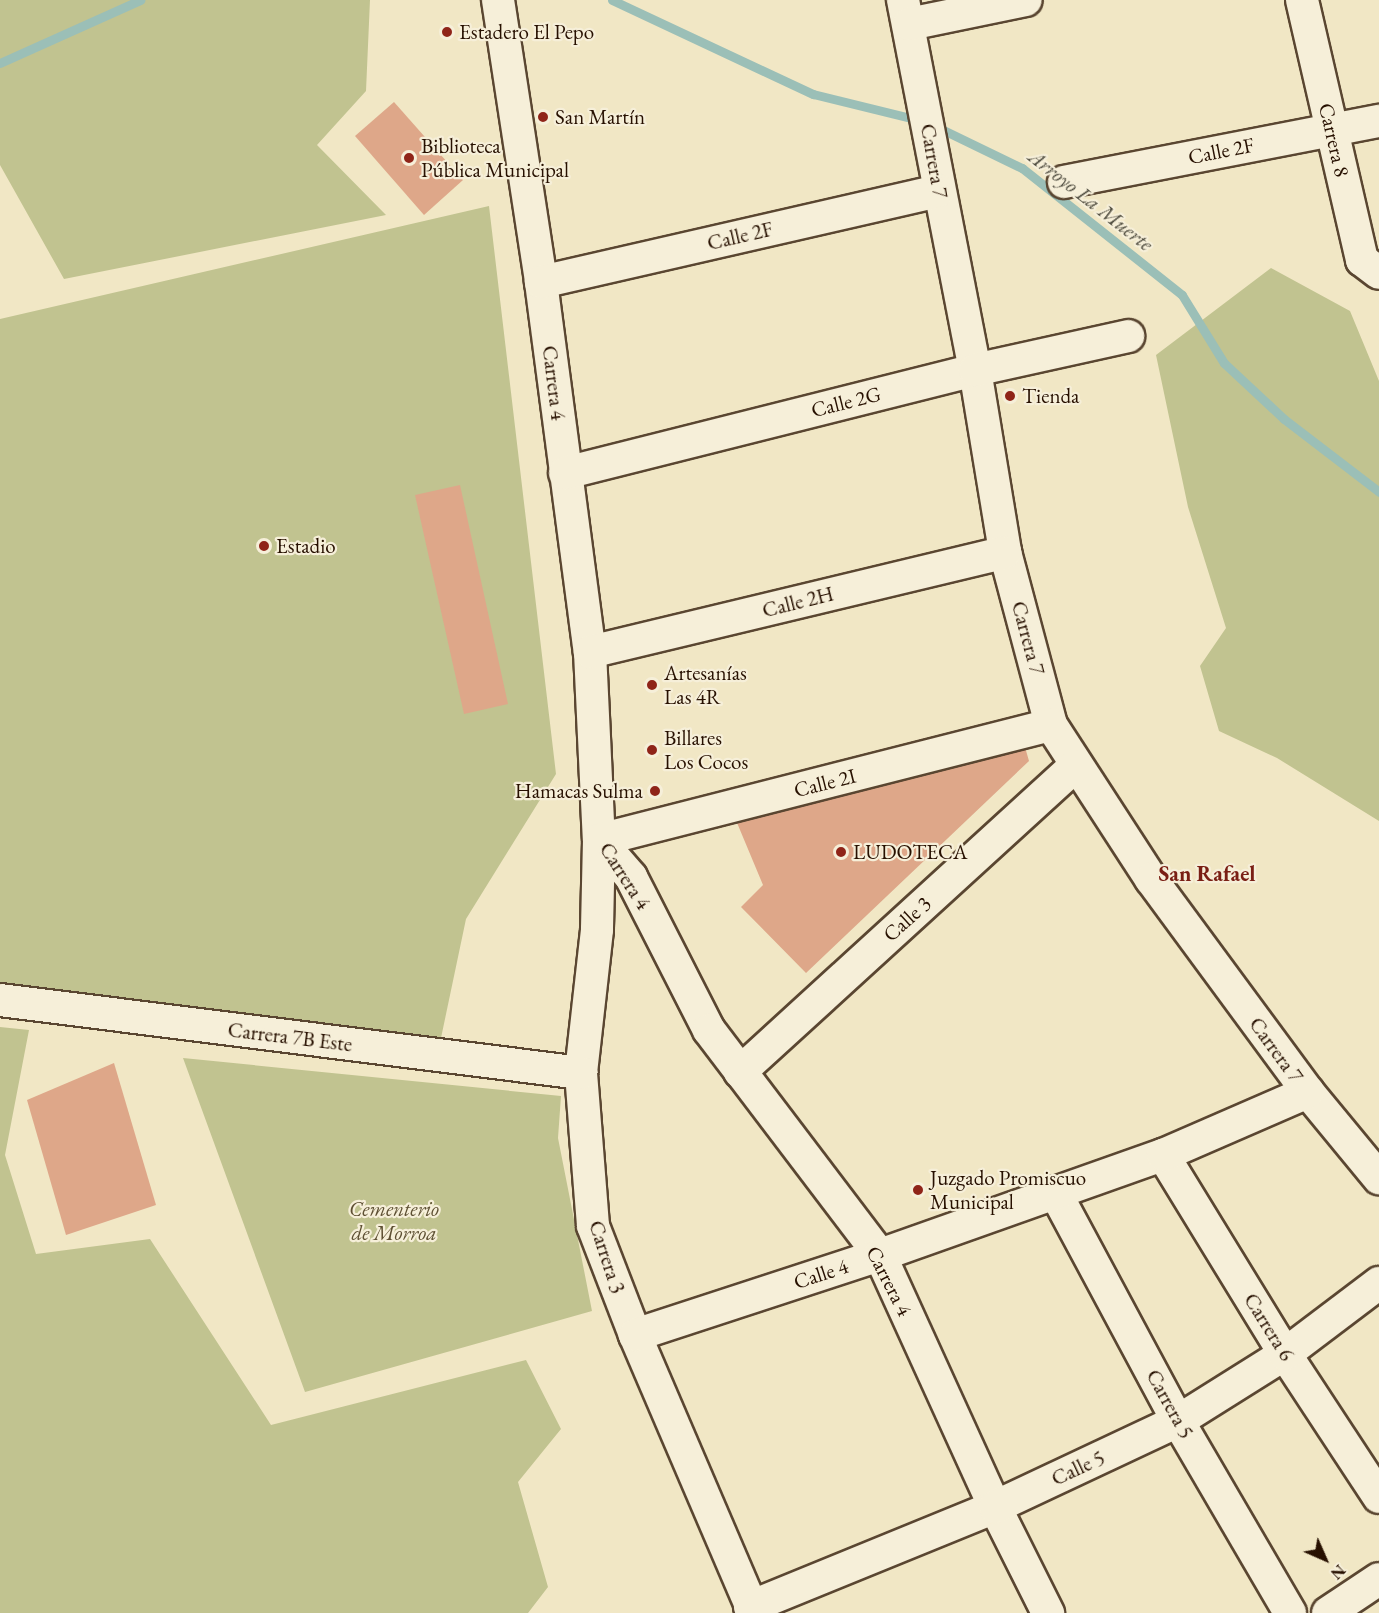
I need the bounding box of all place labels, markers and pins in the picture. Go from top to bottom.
place label: Estadero El Pepo [459,19,594,45]
marker: Estadero El Pepo [440,25,454,39]
place label: San Martín [555,104,645,130]
marker: San Martín [536,110,550,124]
place label: Biblioteca Pública Municipal [421,133,569,183]
marker: Biblioteca Pública Municipal [402,151,416,165]
place label: Tienda [1022,383,1079,409]
marker: Tienda [1003,389,1017,403]
place label: Estadio [276,533,336,559]
marker: Estadio [257,539,271,553]
place label: Artesanías Las 4R [664,660,747,710]
marker: Artesanías Las 4R [645,678,659,692]
place label: Billares Los Cocos [664,725,748,775]
marker: Billares Los Cocos [645,743,659,757]
place label: Hamacas Sulma [515,778,643,804]
marker: Hamacas Sulma [648,784,662,798]
place label: LUDOTECA [853,839,968,865]
marker: LUDOTECA [834,845,848,859]
place label: Juzgado Promiscuo Municipal [930,1165,1086,1215]
marker: Juzgado Promiscuo Municipal [911,1183,925,1197]

